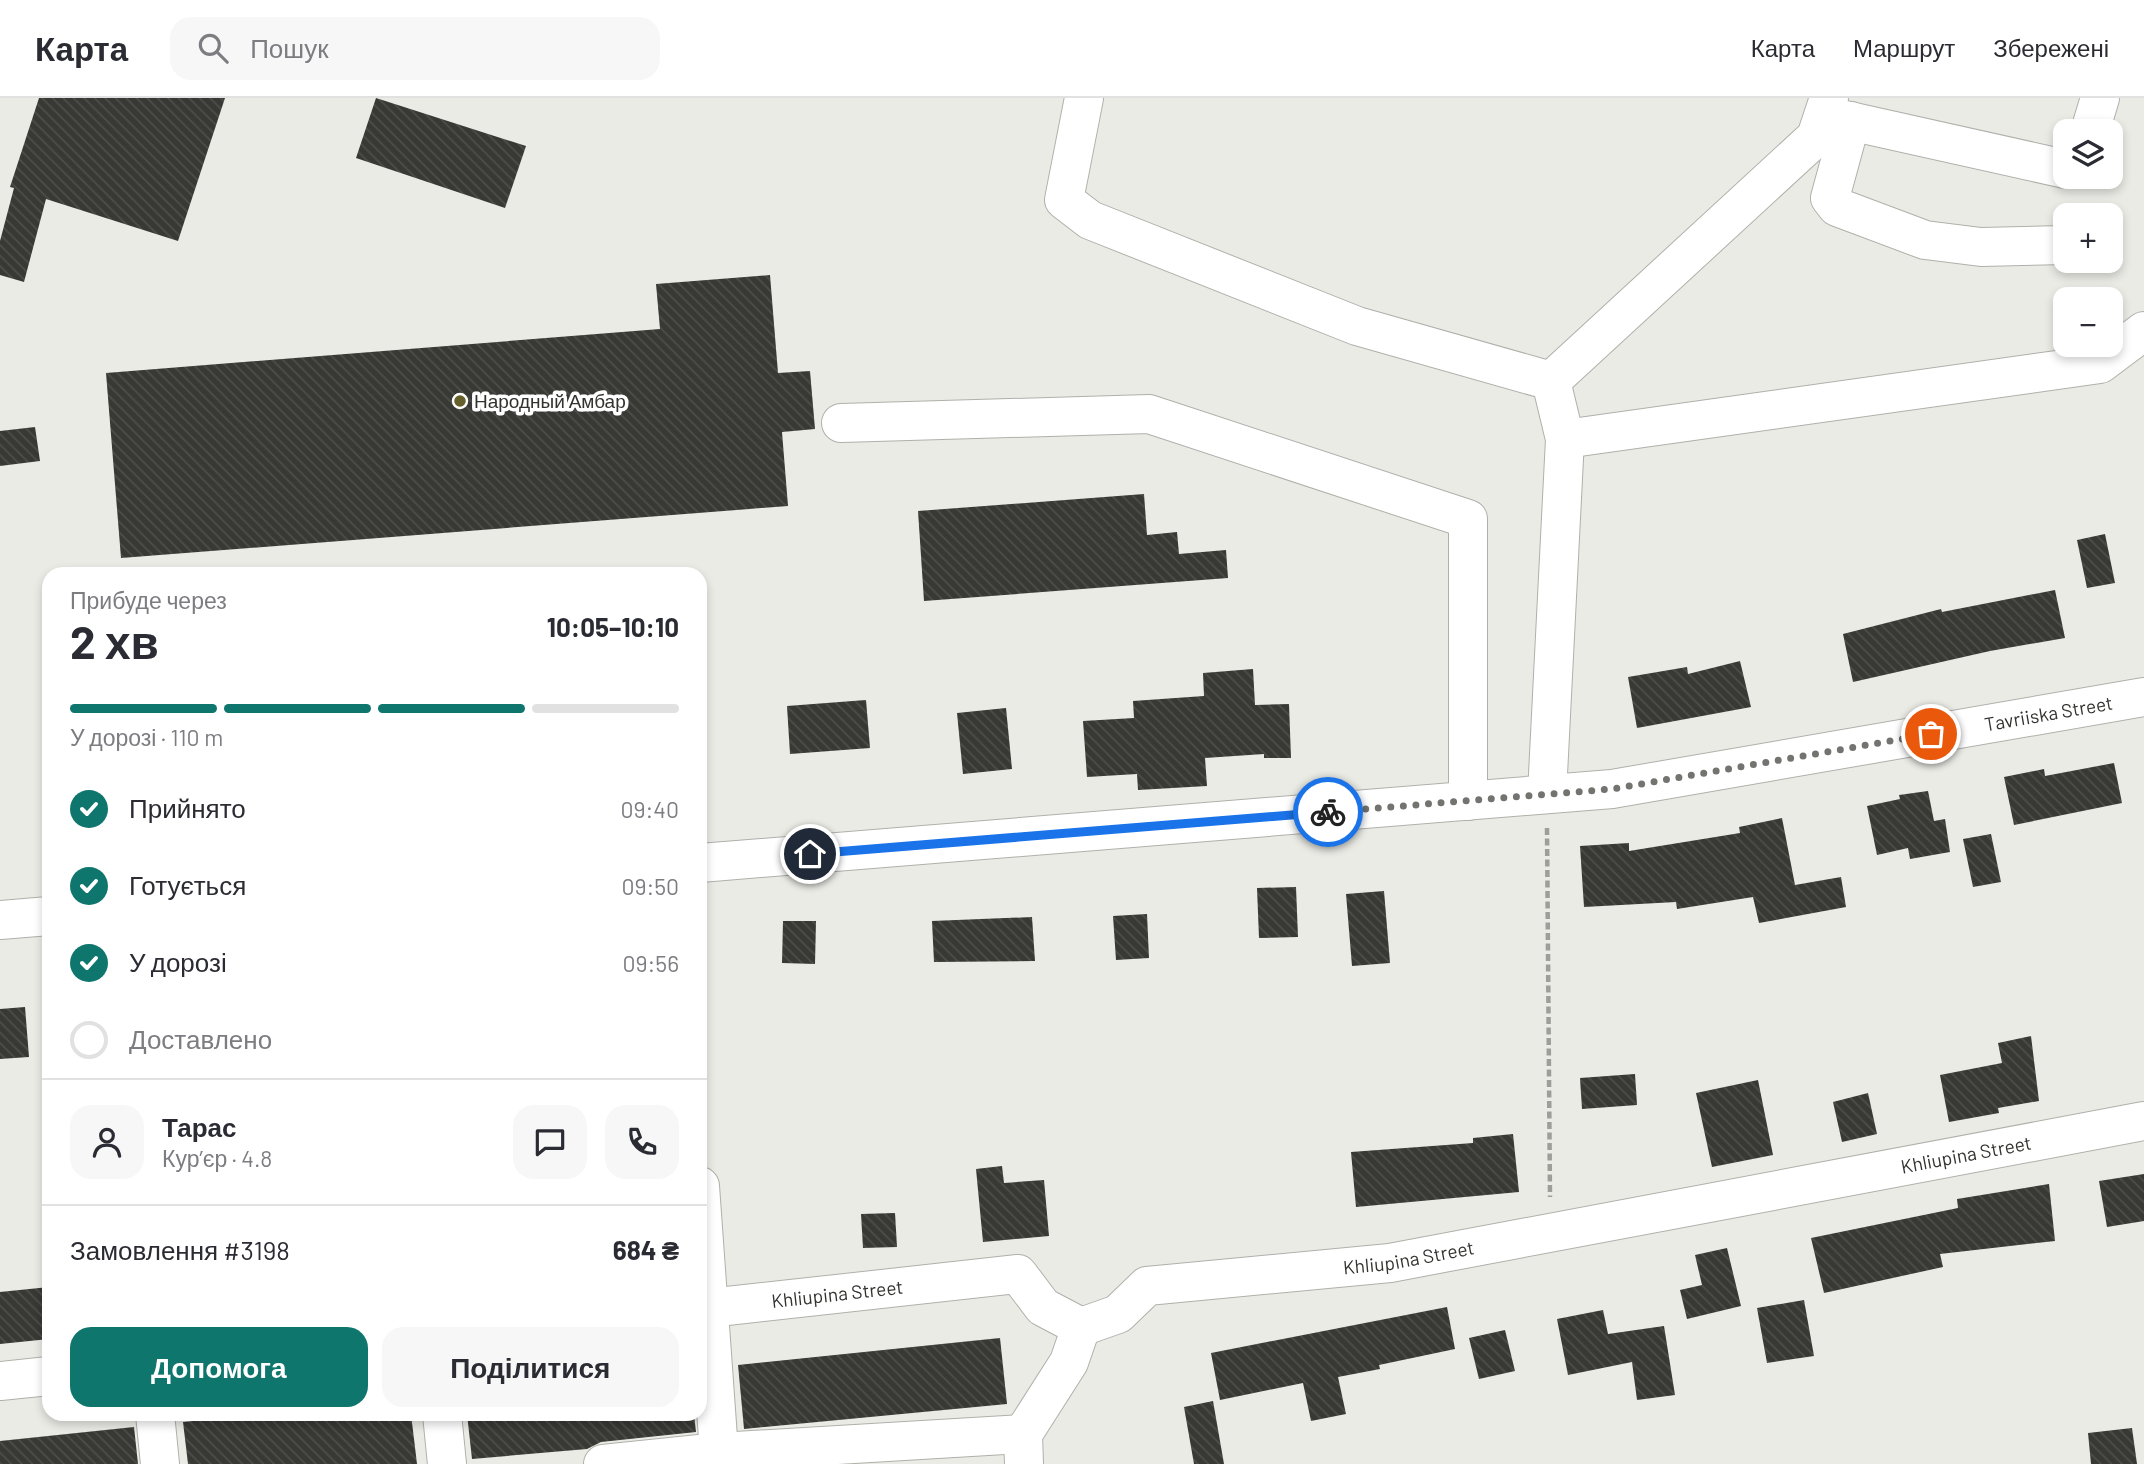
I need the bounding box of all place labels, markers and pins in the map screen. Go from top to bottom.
place label: Народный Амбар [474,389,626,412]
marker: Народный Амбар [452,393,468,409]
pin [1901,704,1961,764]
pin [780,824,840,884]

